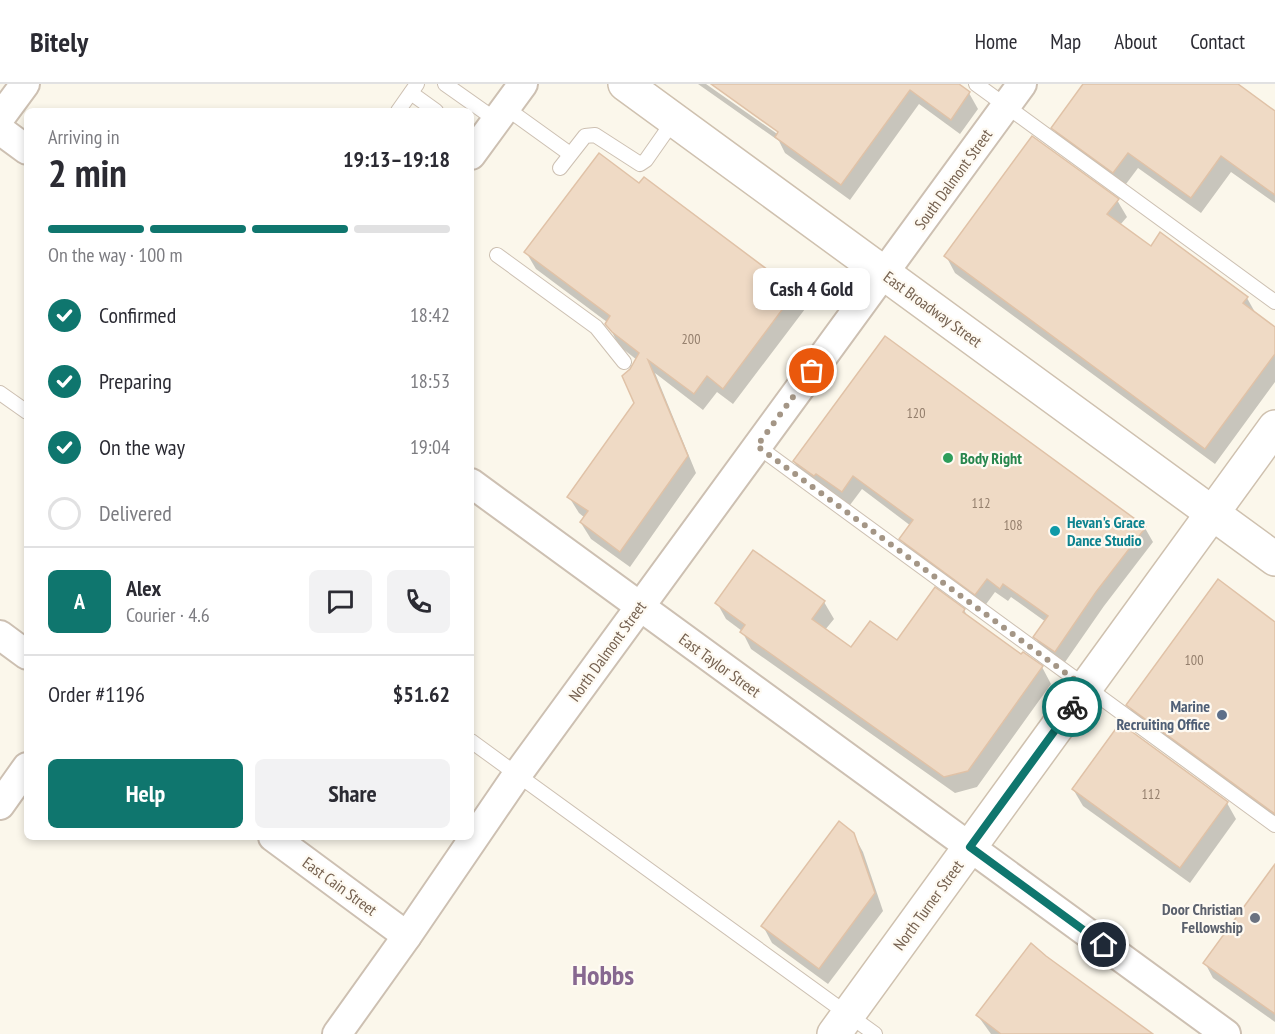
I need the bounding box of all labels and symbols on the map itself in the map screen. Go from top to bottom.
street label: South Dalmont Street [910,124,997,233]
street label: East Broadway Street [880,267,986,352]
callout: Cash 4 Gold [754,269,870,311]
house number: 200 [682,330,700,348]
pin [786,345,837,396]
house number: 120 [907,404,925,422]
place label: Body Right [960,448,1022,468]
marker: Body Right [941,451,955,465]
house number: 112 [972,494,990,512]
place label: Hevan's Grace Dance Studio [1067,512,1145,550]
house number: 108 [1004,516,1022,534]
marker: Hevan's Grace Dance Studio [1048,524,1062,538]
street label: North Dalmont Street [564,597,650,705]
street label: East Taylor Street [675,629,765,702]
house number: 100 [1185,651,1203,669]
courier [1042,677,1102,737]
place label: Marine Recruiting Office [1116,696,1210,734]
marker: Marine Recruiting Office [1215,708,1229,722]
house number: 112 [1142,785,1160,803]
street label: East Cain Street [299,852,382,920]
street label: North Turner Street [889,856,968,954]
place label: Door Christian Fellowship [1162,899,1243,937]
marker: Door Christian Fellowship [1248,911,1262,925]
pin [1078,919,1129,970]
district label: Hobbs [572,956,634,993]

